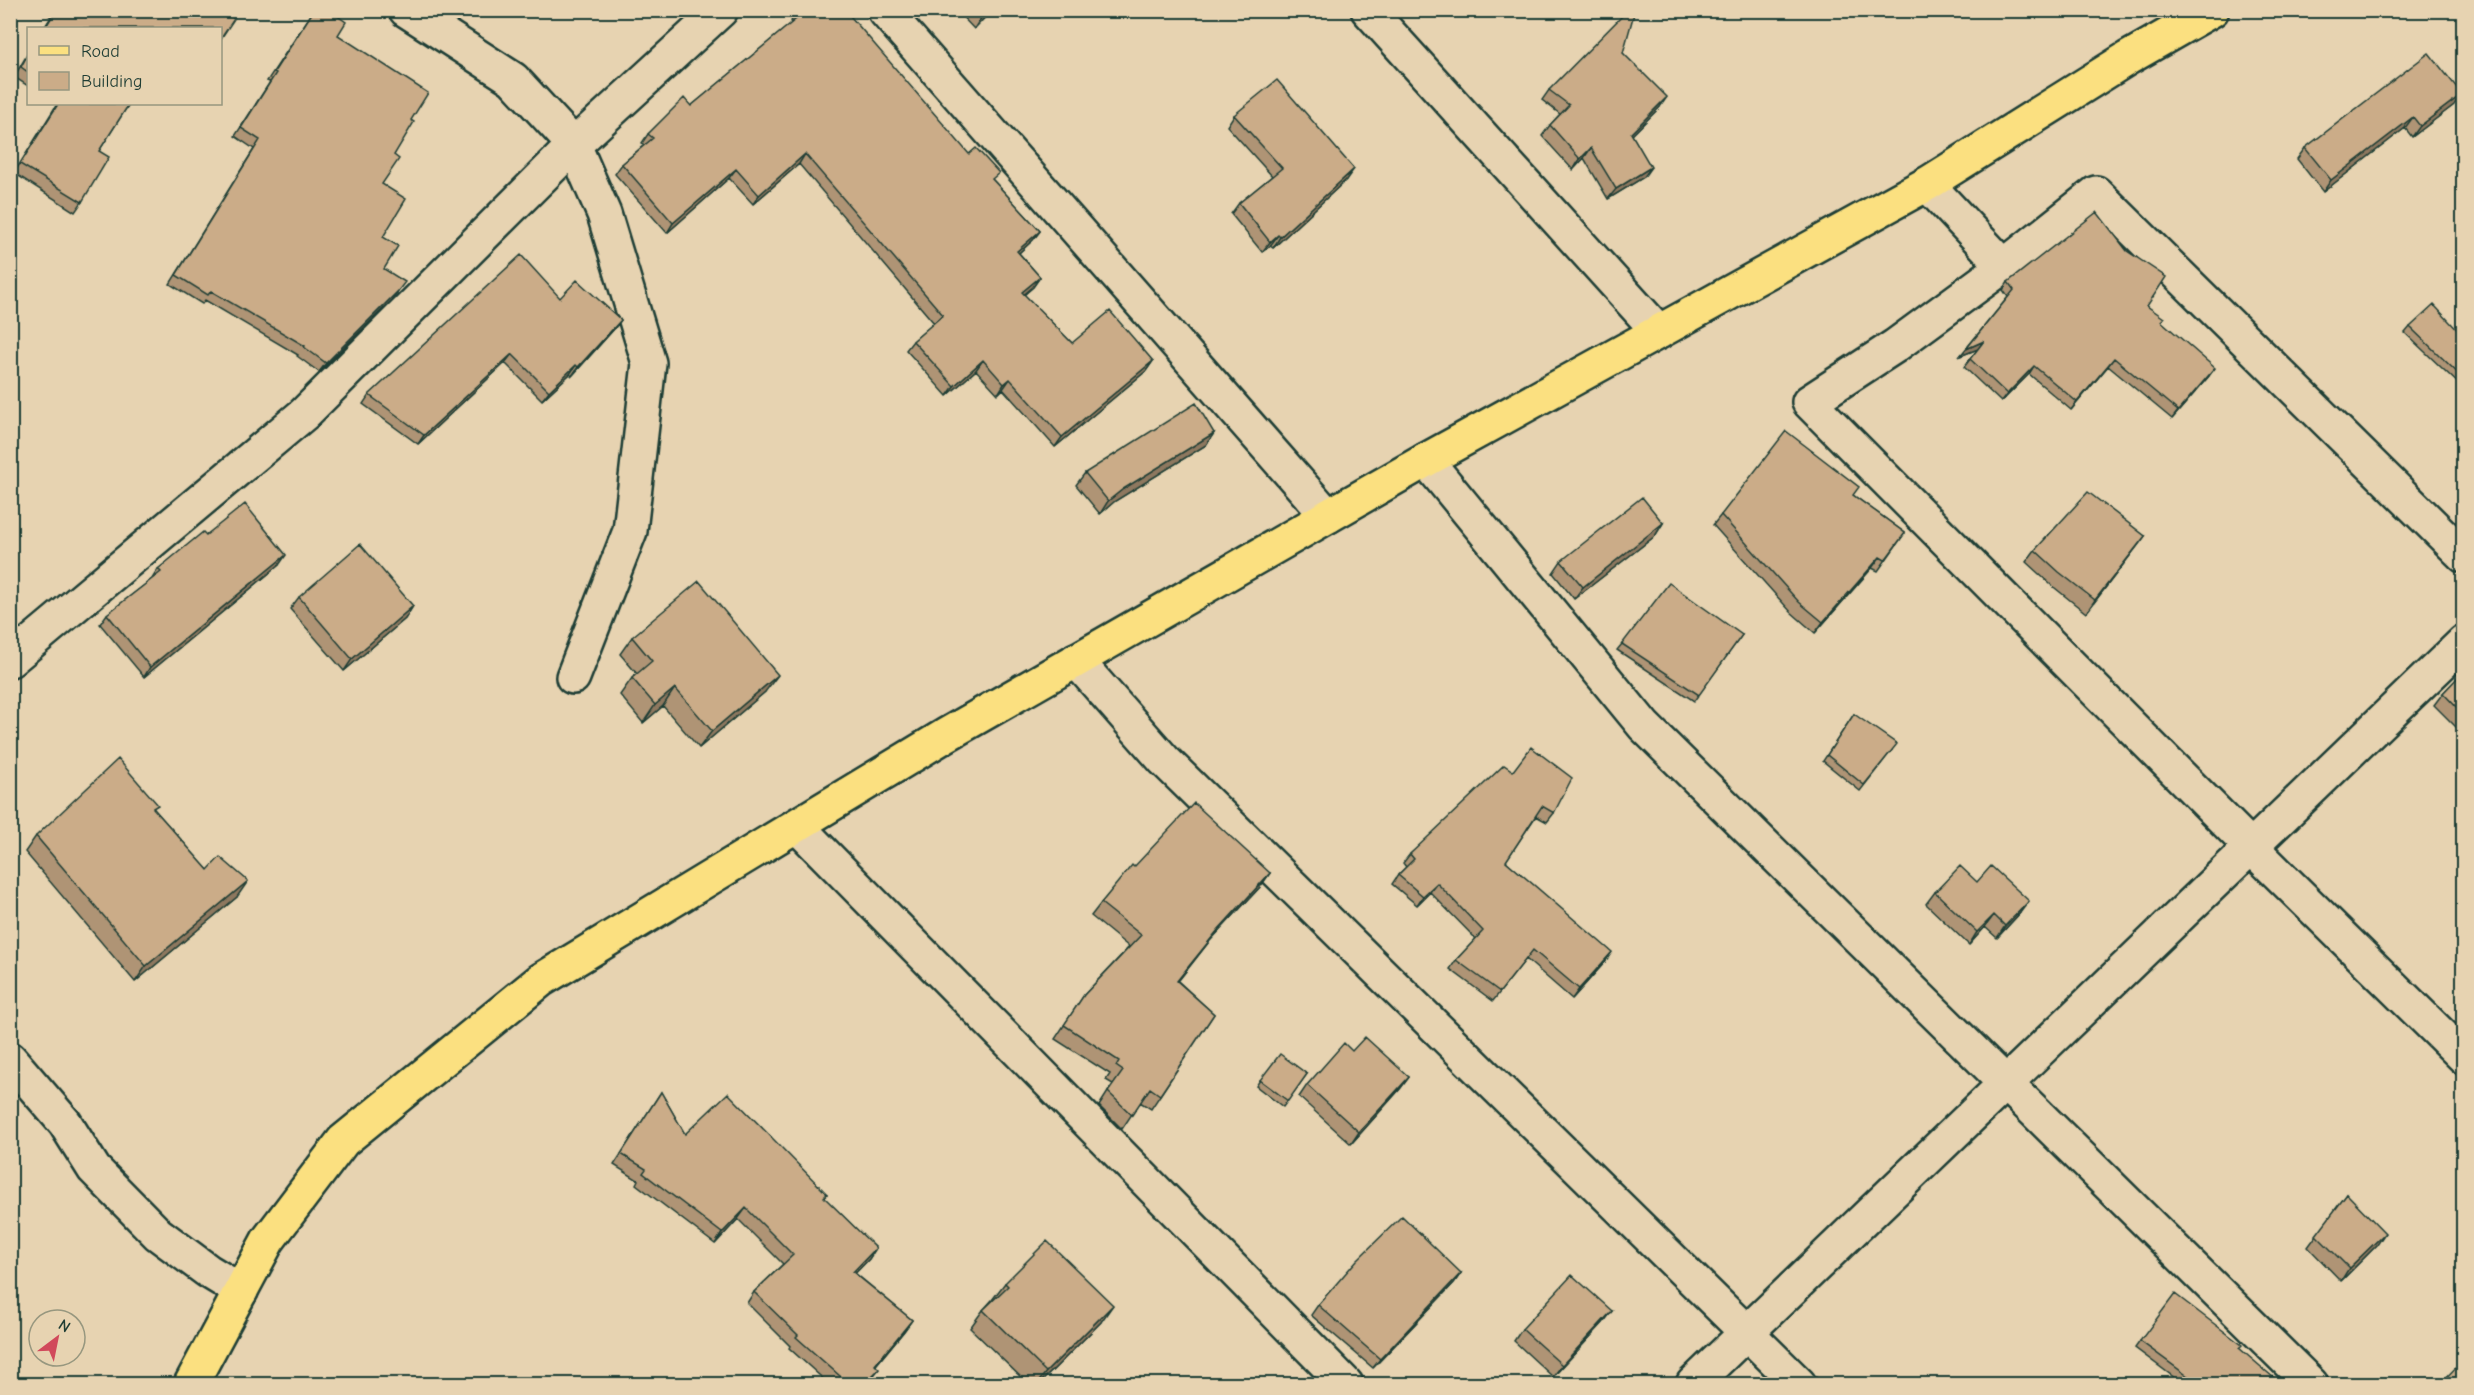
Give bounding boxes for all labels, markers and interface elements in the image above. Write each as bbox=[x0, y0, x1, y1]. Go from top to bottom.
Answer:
legend bbox=[27, 27, 222, 105]
text: Road bbox=[81, 41, 120, 62]
text: Building bbox=[81, 71, 143, 92]
north arrow bbox=[27, 1308, 87, 1368]
text: N bbox=[55, 1316, 74, 1337]

